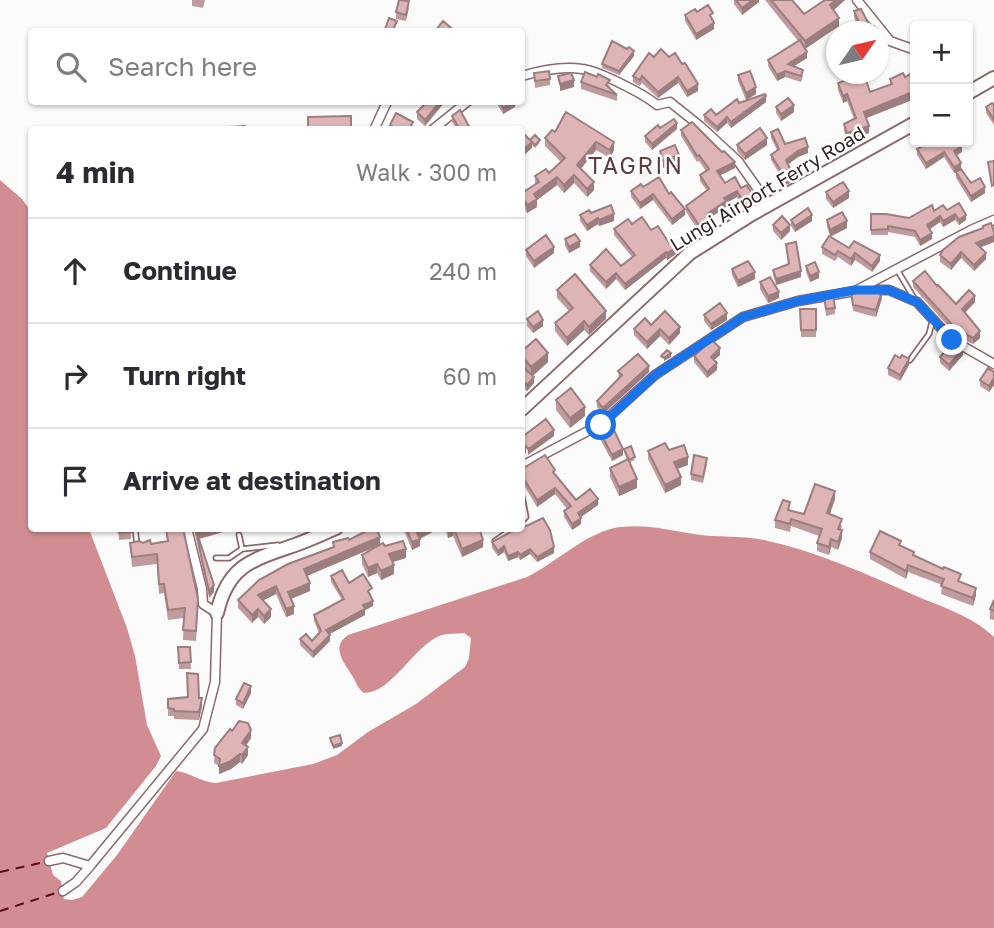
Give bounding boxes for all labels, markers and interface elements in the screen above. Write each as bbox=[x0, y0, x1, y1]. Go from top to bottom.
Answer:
north arrow bbox=[826, 21, 889, 84]
map controls bbox=[910, 21, 973, 147]
button: + bbox=[910, 21, 973, 84]
search box bbox=[28, 28, 525, 105]
icon: search bbox=[52, 48, 90, 86]
text: Search here bbox=[108, 51, 257, 82]
button: − bbox=[910, 84, 973, 147]
street label: Lungi Airport Ferry Road bbox=[665, 121, 869, 255]
district label: TAGRIN bbox=[588, 151, 684, 179]
text: 4 min bbox=[56, 154, 135, 190]
text: Walk · 300 m bbox=[356, 158, 497, 186]
icon: ahead bbox=[56, 252, 94, 290]
text: Continue bbox=[123, 255, 237, 286]
text: 240 m bbox=[429, 257, 497, 285]
route end bbox=[936, 324, 967, 355]
icon: right bbox=[56, 357, 94, 395]
text: Turn right bbox=[123, 360, 246, 391]
text: 60 m bbox=[443, 362, 497, 390]
route start bbox=[585, 409, 616, 440]
icon: arrive bbox=[56, 462, 94, 500]
text: Arrive at destination bbox=[123, 465, 381, 496]

